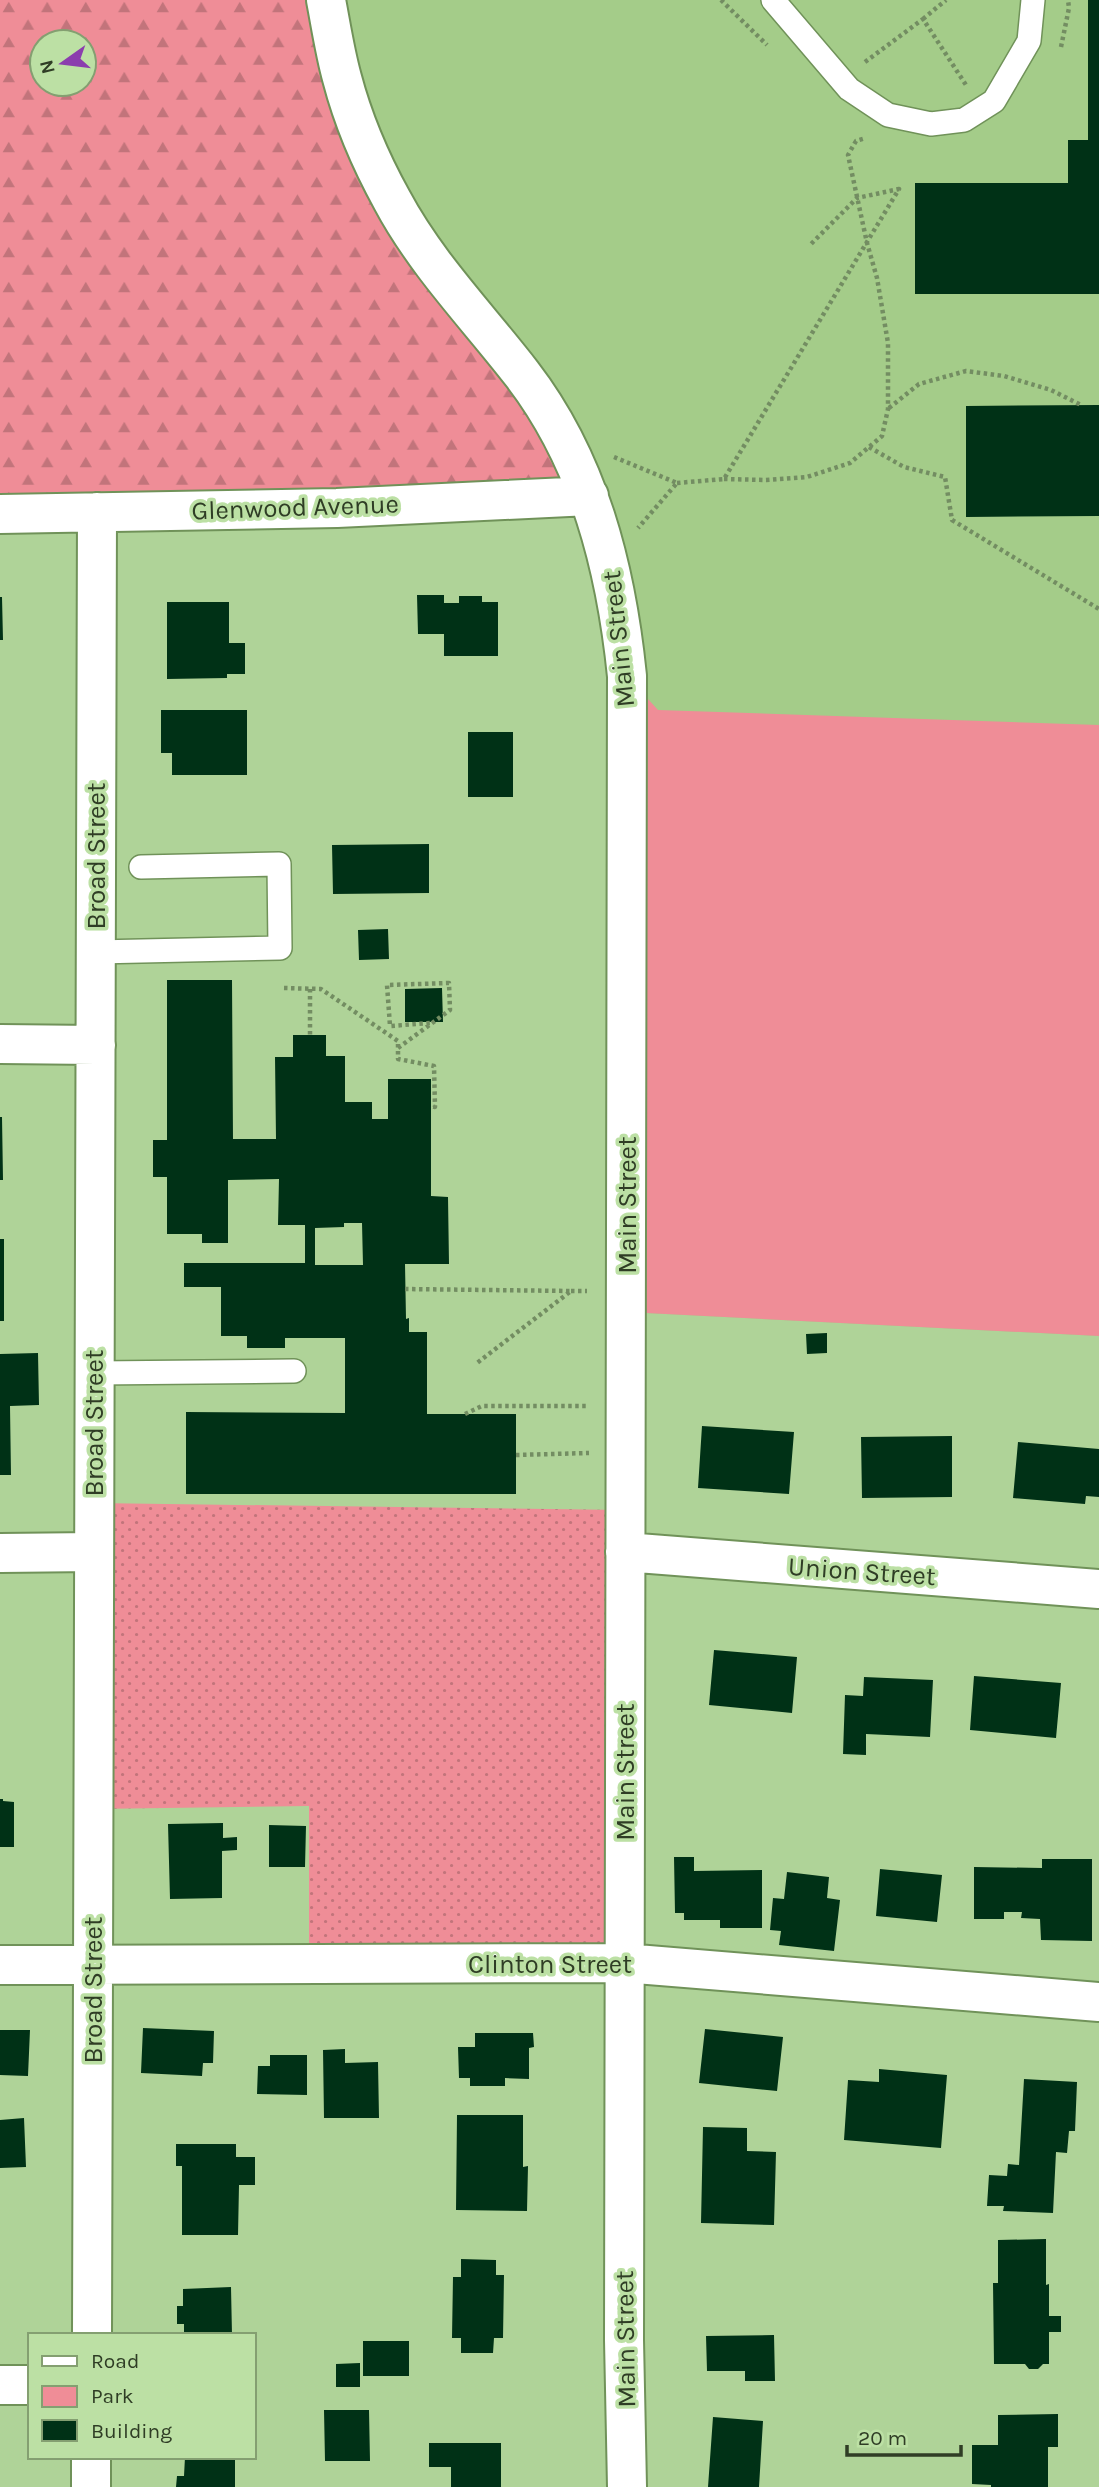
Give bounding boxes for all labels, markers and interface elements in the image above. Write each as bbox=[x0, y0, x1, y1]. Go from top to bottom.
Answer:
north arrow bbox=[28, 28, 98, 98]
text: N bbox=[35, 58, 60, 76]
street label: Glenwood Avenue bbox=[191, 488, 399, 527]
street label: Main Street bbox=[596, 569, 641, 709]
street label: Broad Street bbox=[81, 782, 112, 930]
street label: Main Street bbox=[612, 1136, 643, 1274]
street label: Broad Street bbox=[79, 1349, 110, 1497]
street label: Union Street bbox=[787, 1551, 937, 1592]
street label: Main Street bbox=[610, 1703, 641, 1841]
street label: Broad Street bbox=[78, 1916, 109, 2064]
street label: Clinton Street bbox=[468, 1949, 632, 1980]
street label: Main Street bbox=[609, 2270, 642, 2408]
legend bbox=[28, 2333, 256, 2459]
text: Road bbox=[91, 2349, 139, 2373]
text: Park bbox=[91, 2384, 134, 2408]
scale bar bbox=[847, 2414, 961, 2458]
text: Building bbox=[91, 2419, 172, 2443]
text: 20 m bbox=[858, 2426, 907, 2450]

